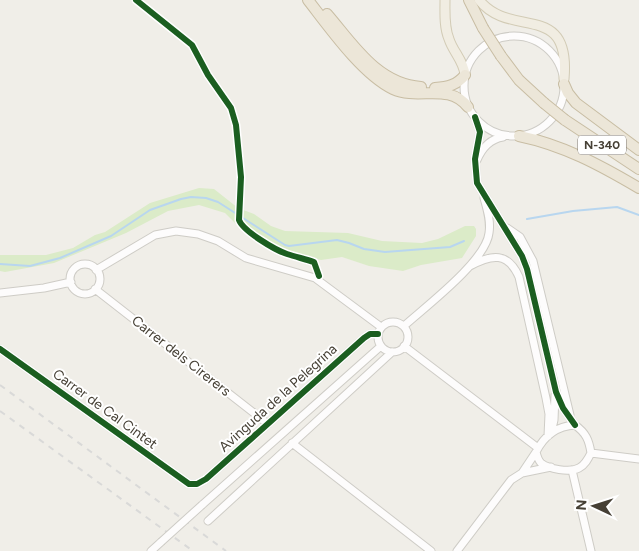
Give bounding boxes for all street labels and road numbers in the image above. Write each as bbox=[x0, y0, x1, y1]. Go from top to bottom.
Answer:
road number: N-340 bbox=[578, 136, 626, 154]
street label: Carrer dels Cirerers bbox=[128, 312, 234, 400]
street label: Avinguda de la Pelegrina bbox=[215, 341, 341, 455]
street label: Carrer de Cal Cintet bbox=[49, 365, 161, 453]

